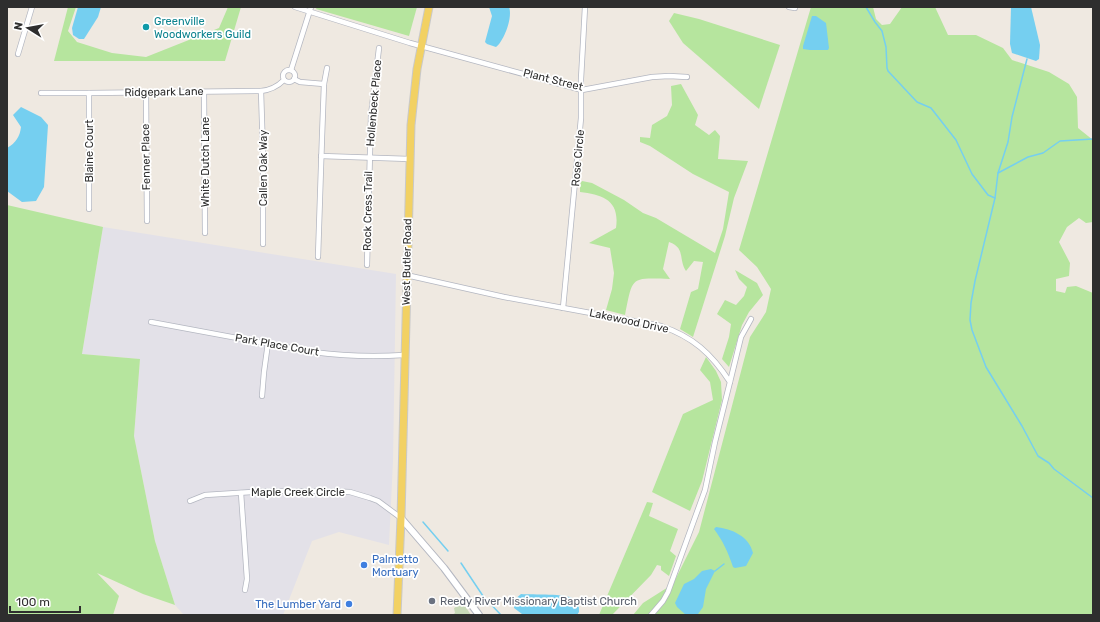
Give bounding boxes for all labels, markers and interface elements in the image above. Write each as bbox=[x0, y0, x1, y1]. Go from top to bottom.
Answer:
north arrow bbox=[8, 8, 48, 48]
place label: Greenville Woodworkers Guild bbox=[154, 15, 251, 41]
text: N bbox=[12, 21, 26, 31]
marker: Greenville Woodworkers Guild bbox=[141, 22, 151, 32]
street label: Hollenbeck Place bbox=[364, 59, 384, 147]
street label: Plant Street bbox=[522, 66, 585, 94]
street label: Ridgepark Lane bbox=[124, 85, 204, 99]
street label: White Dutch Lane bbox=[199, 117, 212, 207]
street label: Blaine Court bbox=[83, 119, 96, 183]
street label: Fenner Place bbox=[139, 124, 153, 190]
street label: Rose Circle bbox=[569, 129, 587, 187]
street label: Callen Oak Way bbox=[257, 130, 270, 206]
street label: Rock Cress Trail bbox=[361, 171, 375, 251]
street label: West Butler Road bbox=[400, 218, 414, 306]
street label: Lakewood Drive bbox=[588, 306, 670, 336]
street label: Park Place Court bbox=[234, 331, 321, 359]
street label: Maple Creek Circle bbox=[251, 486, 345, 499]
place label: Palmetto Mortuary bbox=[372, 553, 419, 579]
marker: Palmetto Mortuary bbox=[359, 560, 369, 570]
scale bar bbox=[10, 588, 80, 614]
text: 100 m bbox=[16, 595, 50, 609]
place label: Reedy River Missionary Baptist Church bbox=[440, 595, 637, 608]
marker: Reedy River Missionary Baptist Church bbox=[427, 596, 437, 606]
place label: The Lumber Yard bbox=[255, 598, 341, 611]
marker: The Lumber Yard bbox=[344, 599, 354, 609]

